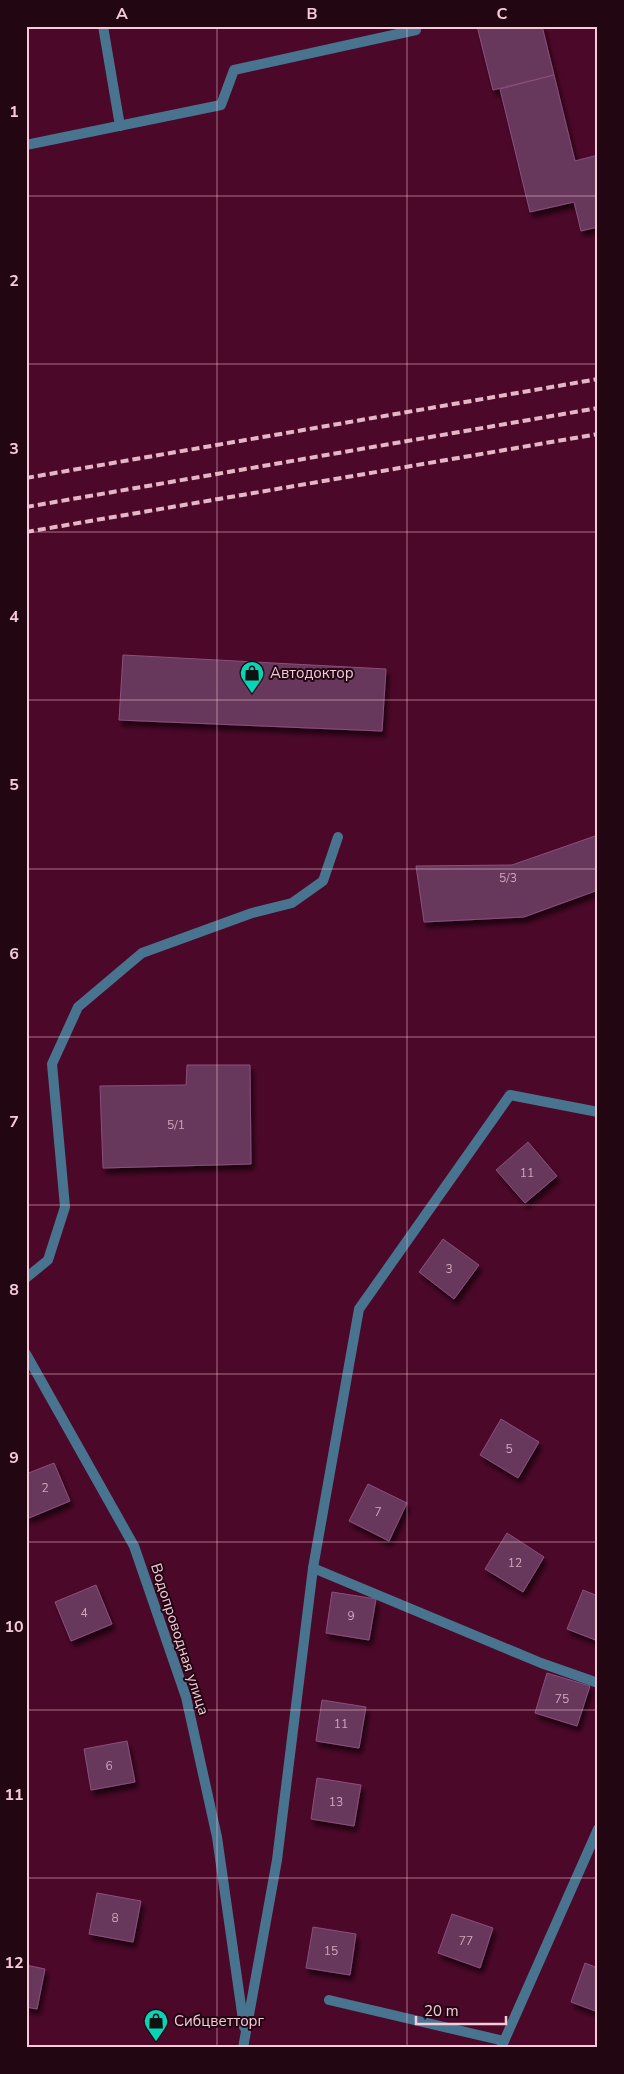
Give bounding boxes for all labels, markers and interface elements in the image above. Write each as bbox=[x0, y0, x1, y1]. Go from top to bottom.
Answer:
text: A bbox=[116, 3, 128, 25]
text: B bbox=[306, 3, 318, 25]
text: C bbox=[497, 3, 508, 25]
text: 1 bbox=[9, 101, 19, 123]
text: 2 bbox=[9, 270, 19, 292]
text: 3 bbox=[9, 438, 19, 460]
text: 4 bbox=[9, 606, 19, 628]
shop icon: Автодоктор bbox=[239, 660, 265, 694]
place label: Автодоктор bbox=[270, 663, 354, 683]
text: 5 bbox=[9, 774, 19, 796]
house number: 5/3 bbox=[499, 870, 517, 886]
text: 6 bbox=[9, 943, 19, 965]
text: 7 bbox=[9, 1111, 19, 1133]
house number: 5/1 bbox=[167, 1117, 185, 1133]
house number: 11 bbox=[520, 1165, 534, 1181]
house number: 3 bbox=[445, 1261, 453, 1277]
text: 8 bbox=[9, 1279, 19, 1301]
house number: 5 bbox=[505, 1441, 513, 1457]
text: 9 bbox=[9, 1447, 19, 1469]
house number: 2 bbox=[41, 1480, 49, 1496]
house number: 7 bbox=[374, 1504, 382, 1520]
house number: 12 bbox=[508, 1555, 522, 1571]
street label: Водопроводная улица bbox=[146, 1561, 214, 1717]
house number: 4 bbox=[80, 1605, 88, 1621]
house number: 9 bbox=[347, 1608, 355, 1624]
text: 10 bbox=[4, 1616, 24, 1638]
house number: 75 bbox=[555, 1691, 569, 1707]
house number: 11 bbox=[334, 1716, 348, 1732]
house number: 6 bbox=[105, 1758, 113, 1774]
text: 11 bbox=[4, 1784, 24, 1806]
house number: 13 bbox=[329, 1794, 343, 1810]
house number: 8 bbox=[111, 1910, 119, 1926]
house number: 77 bbox=[459, 1933, 473, 1949]
house number: 15 bbox=[324, 1943, 338, 1959]
text: 12 bbox=[4, 1952, 24, 1974]
scale bar bbox=[416, 1994, 506, 2026]
text: 20 m bbox=[424, 2001, 459, 2021]
shop icon: Сибцветторг bbox=[143, 2008, 169, 2042]
place label: Сибцветторг bbox=[174, 2011, 265, 2031]

